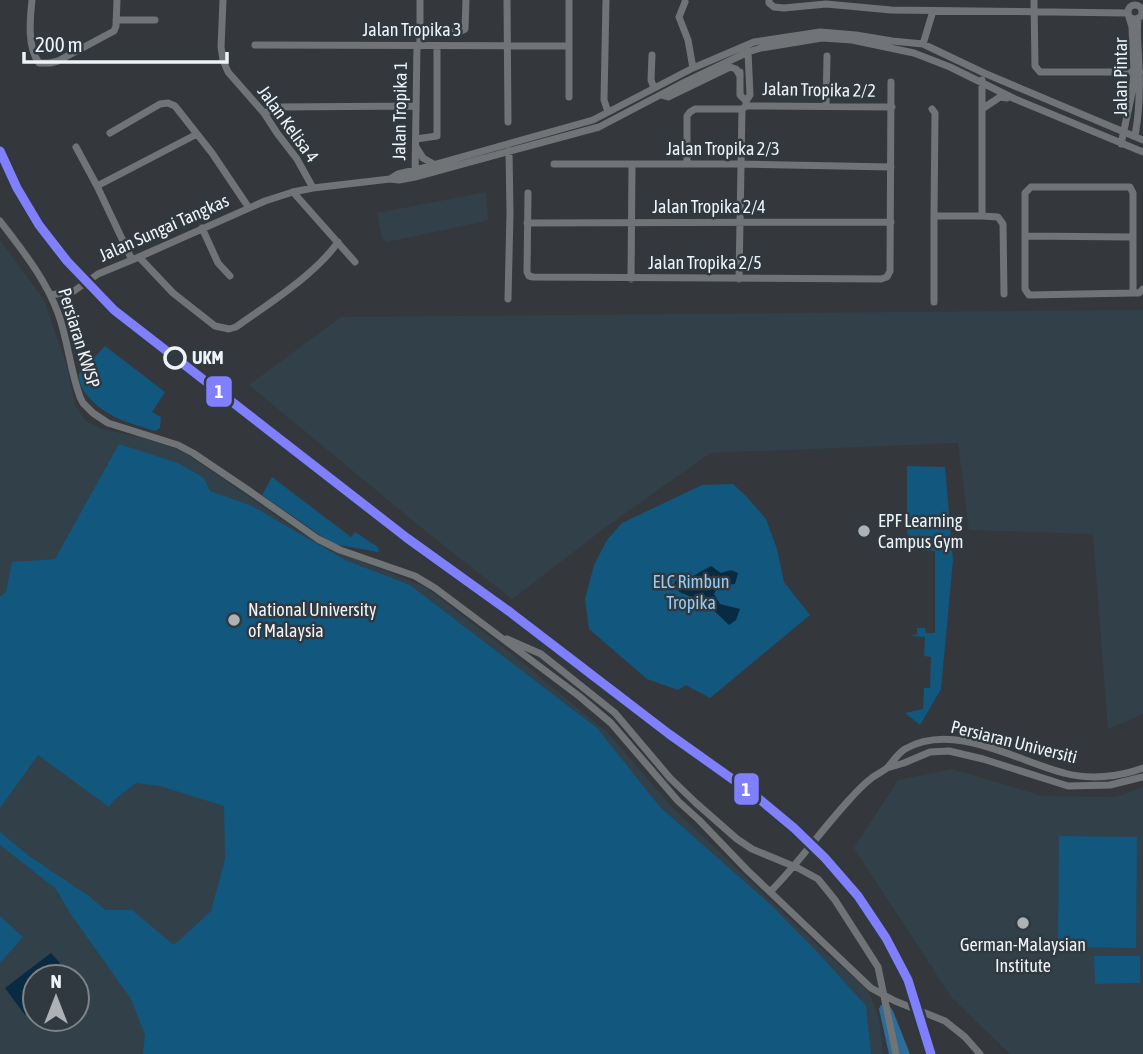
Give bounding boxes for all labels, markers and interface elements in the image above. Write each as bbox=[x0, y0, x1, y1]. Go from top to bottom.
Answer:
street label: Jalan Tropika 3 bbox=[363, 19, 461, 40]
scale bar bbox=[24, 21, 228, 65]
text: 200 m bbox=[35, 32, 83, 56]
street label: Jalan Pintar bbox=[1110, 37, 1131, 116]
street label: Jalan Tropika 1 bbox=[388, 61, 411, 161]
street label: Jalan Tropika 2/2 bbox=[762, 78, 876, 101]
street label: Jalan Kelisa 4 bbox=[254, 81, 323, 166]
street label: Jalan Tropika 2/3 bbox=[666, 138, 780, 159]
street label: Jalan Sungai Tangkas bbox=[96, 189, 232, 266]
street label: Jalan Tropika 2/4 bbox=[652, 196, 766, 217]
street label: Jalan Tropika 2/5 bbox=[648, 252, 762, 273]
street label: Persiaran KWSP bbox=[54, 285, 105, 391]
marker: UKM bbox=[164, 347, 186, 369]
place label: UKM bbox=[192, 347, 224, 368]
line badge: 1 bbox=[205, 375, 233, 408]
text: 1 bbox=[215, 380, 224, 402]
place label: EPF Learning Campus Gym bbox=[878, 510, 963, 552]
marker: EPF Learning Campus Gym bbox=[856, 523, 872, 539]
park label: ELC Rimbun Tropika bbox=[653, 571, 729, 613]
place label: National University of Malaysia bbox=[248, 599, 376, 641]
marker: National University of Malaysia bbox=[226, 612, 242, 628]
street label: Persiaran Universiti bbox=[949, 716, 1080, 767]
line badge: 1 bbox=[733, 772, 760, 806]
text: 1 bbox=[742, 778, 751, 800]
marker: German-Malaysian Institute bbox=[1015, 915, 1031, 931]
place label: German-Malaysian Institute bbox=[960, 934, 1086, 976]
north arrow bbox=[21, 963, 91, 1033]
text: N bbox=[50, 970, 62, 992]

